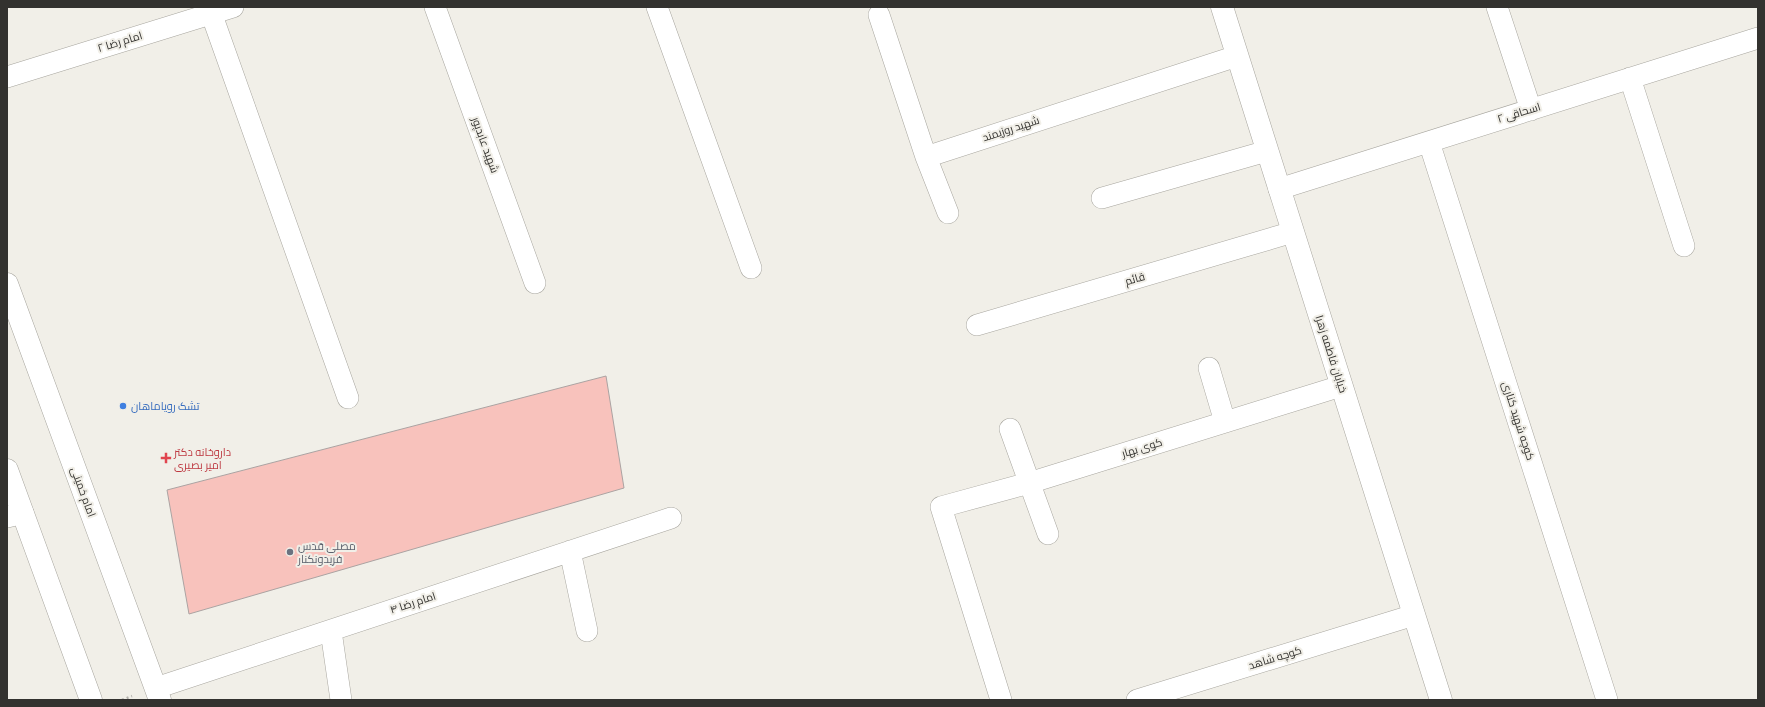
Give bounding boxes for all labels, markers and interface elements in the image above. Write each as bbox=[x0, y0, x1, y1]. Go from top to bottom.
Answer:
street label: امام رضا ۲ bbox=[96, 29, 144, 56]
street label: اسحاقی ۲ bbox=[1496, 100, 1542, 126]
street label: شهید عابدپور bbox=[469, 114, 501, 175]
street label: شهید روزیمند bbox=[981, 114, 1041, 144]
street label: قائم bbox=[1124, 270, 1147, 289]
street label: خیابان فاطمه زهرا bbox=[1312, 314, 1350, 394]
street label: کوچه شهید کناری bbox=[1499, 380, 1537, 462]
place label: تشک رویاماهان bbox=[131, 400, 200, 413]
marker: تشک رویاماهان bbox=[118, 401, 128, 411]
street label: کوی بهار bbox=[1119, 436, 1164, 461]
place label: داروخانه دکتر امیر بصیری bbox=[173, 446, 231, 472]
marker: داروخانه دکتر امیر بصیری bbox=[161, 453, 171, 463]
street label: امام خمینی bbox=[67, 465, 98, 519]
place label: مصلی قدس فریدونکنار bbox=[297, 540, 356, 566]
marker: مصلی قدس فریدونکنار bbox=[285, 547, 295, 557]
street label: امام رضا ۴ bbox=[388, 589, 438, 617]
street label: کوچه شاهد bbox=[1247, 644, 1303, 672]

